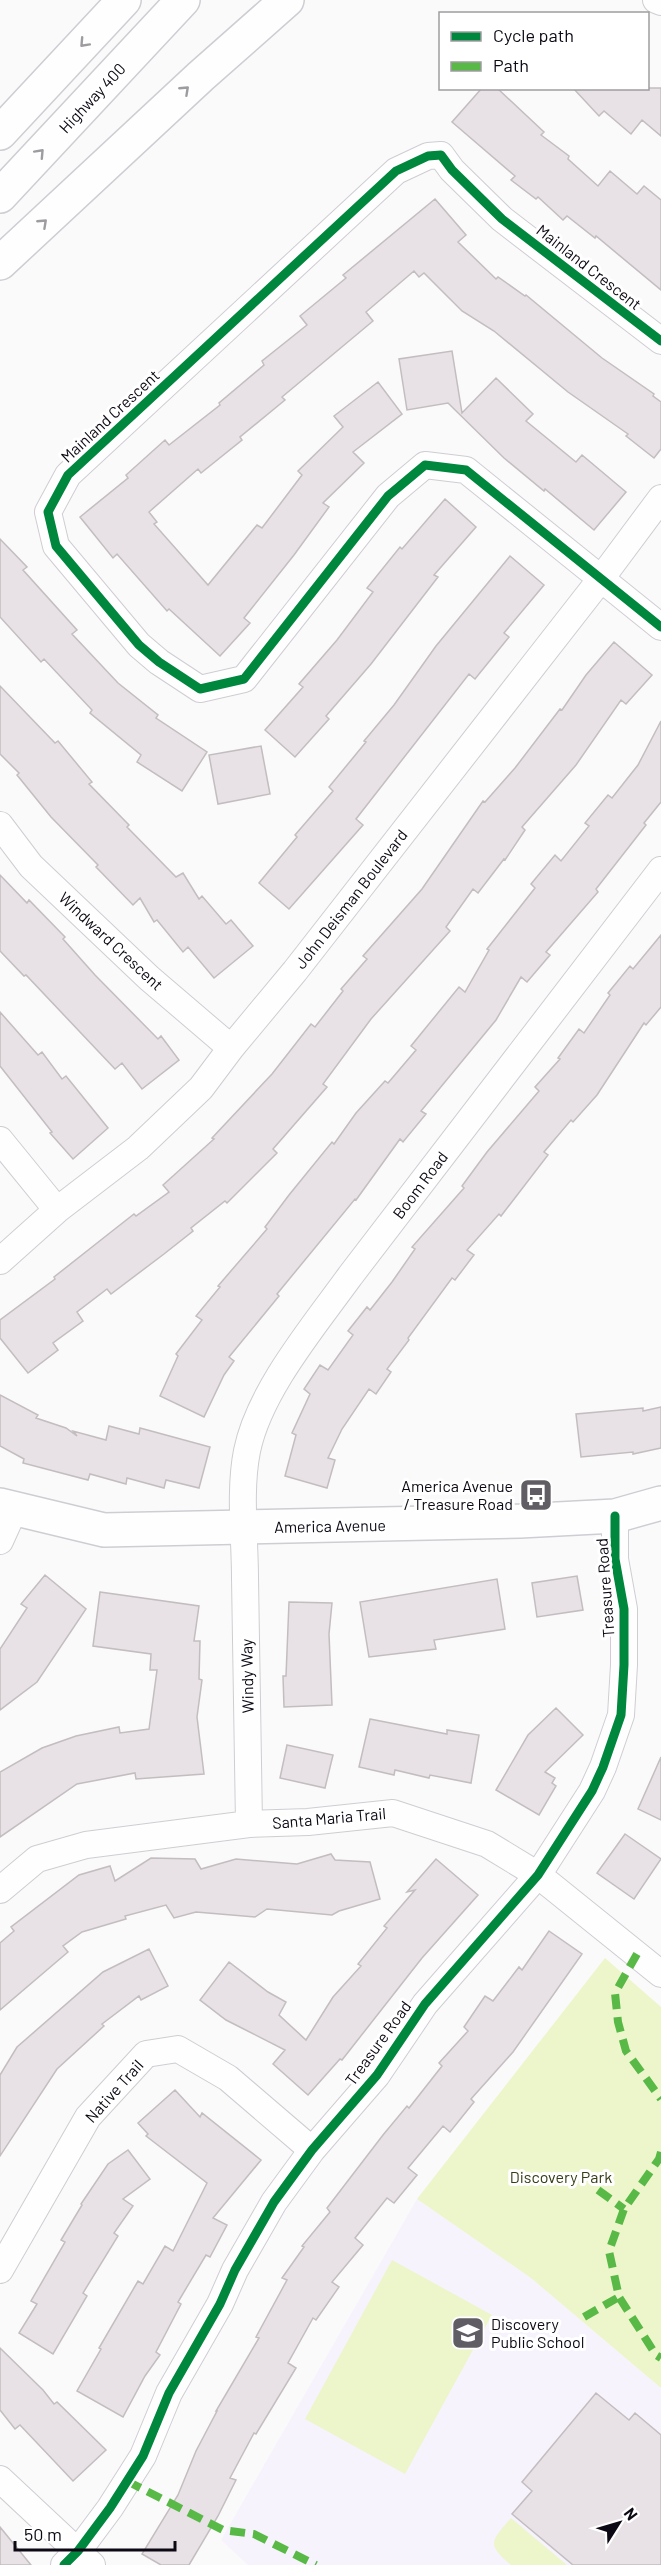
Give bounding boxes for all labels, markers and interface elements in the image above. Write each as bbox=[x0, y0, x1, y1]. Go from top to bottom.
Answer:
legend bbox=[439, 12, 649, 90]
text: Cycle path bbox=[493, 24, 574, 46]
one-way arrow bbox=[80, 36, 91, 47]
text: Path bbox=[493, 54, 529, 76]
street label: Highway 400 bbox=[55, 59, 129, 137]
one-way arrow bbox=[179, 86, 189, 97]
one-way arrow bbox=[33, 150, 44, 160]
one-way arrow bbox=[36, 219, 46, 230]
street label: Mainland Crescent bbox=[533, 220, 645, 313]
street label: Mainland Crescent bbox=[57, 365, 163, 466]
street label: John Deisman Boulevard bbox=[290, 825, 411, 972]
street label: Windward Crescent bbox=[55, 888, 167, 994]
street label: Boom Road bbox=[388, 1147, 451, 1222]
place label: America Avenue / Treasure Road bbox=[401, 1476, 513, 1513]
bus stop icon: America Avenue / Treasure Road bbox=[518, 1477, 554, 1513]
street label: America Avenue bbox=[274, 1515, 386, 1536]
street label: Treasure Road bbox=[592, 1538, 617, 1638]
street label: Windy Way bbox=[236, 1638, 257, 1714]
street label: Santa Maria Trail bbox=[271, 1803, 387, 1832]
street label: Treasure Road bbox=[341, 1997, 415, 2089]
street label: Native Trail bbox=[81, 2055, 147, 2126]
park label: Discovery Park bbox=[510, 2167, 612, 2186]
place label: Discovery Public School bbox=[491, 2314, 584, 2351]
school or university icon: Discovery Public School bbox=[450, 2315, 486, 2351]
north arrow bbox=[589, 2493, 649, 2553]
text: N bbox=[621, 2504, 642, 2524]
scale bar bbox=[15, 2514, 176, 2552]
text: 50 m bbox=[24, 2523, 62, 2545]

